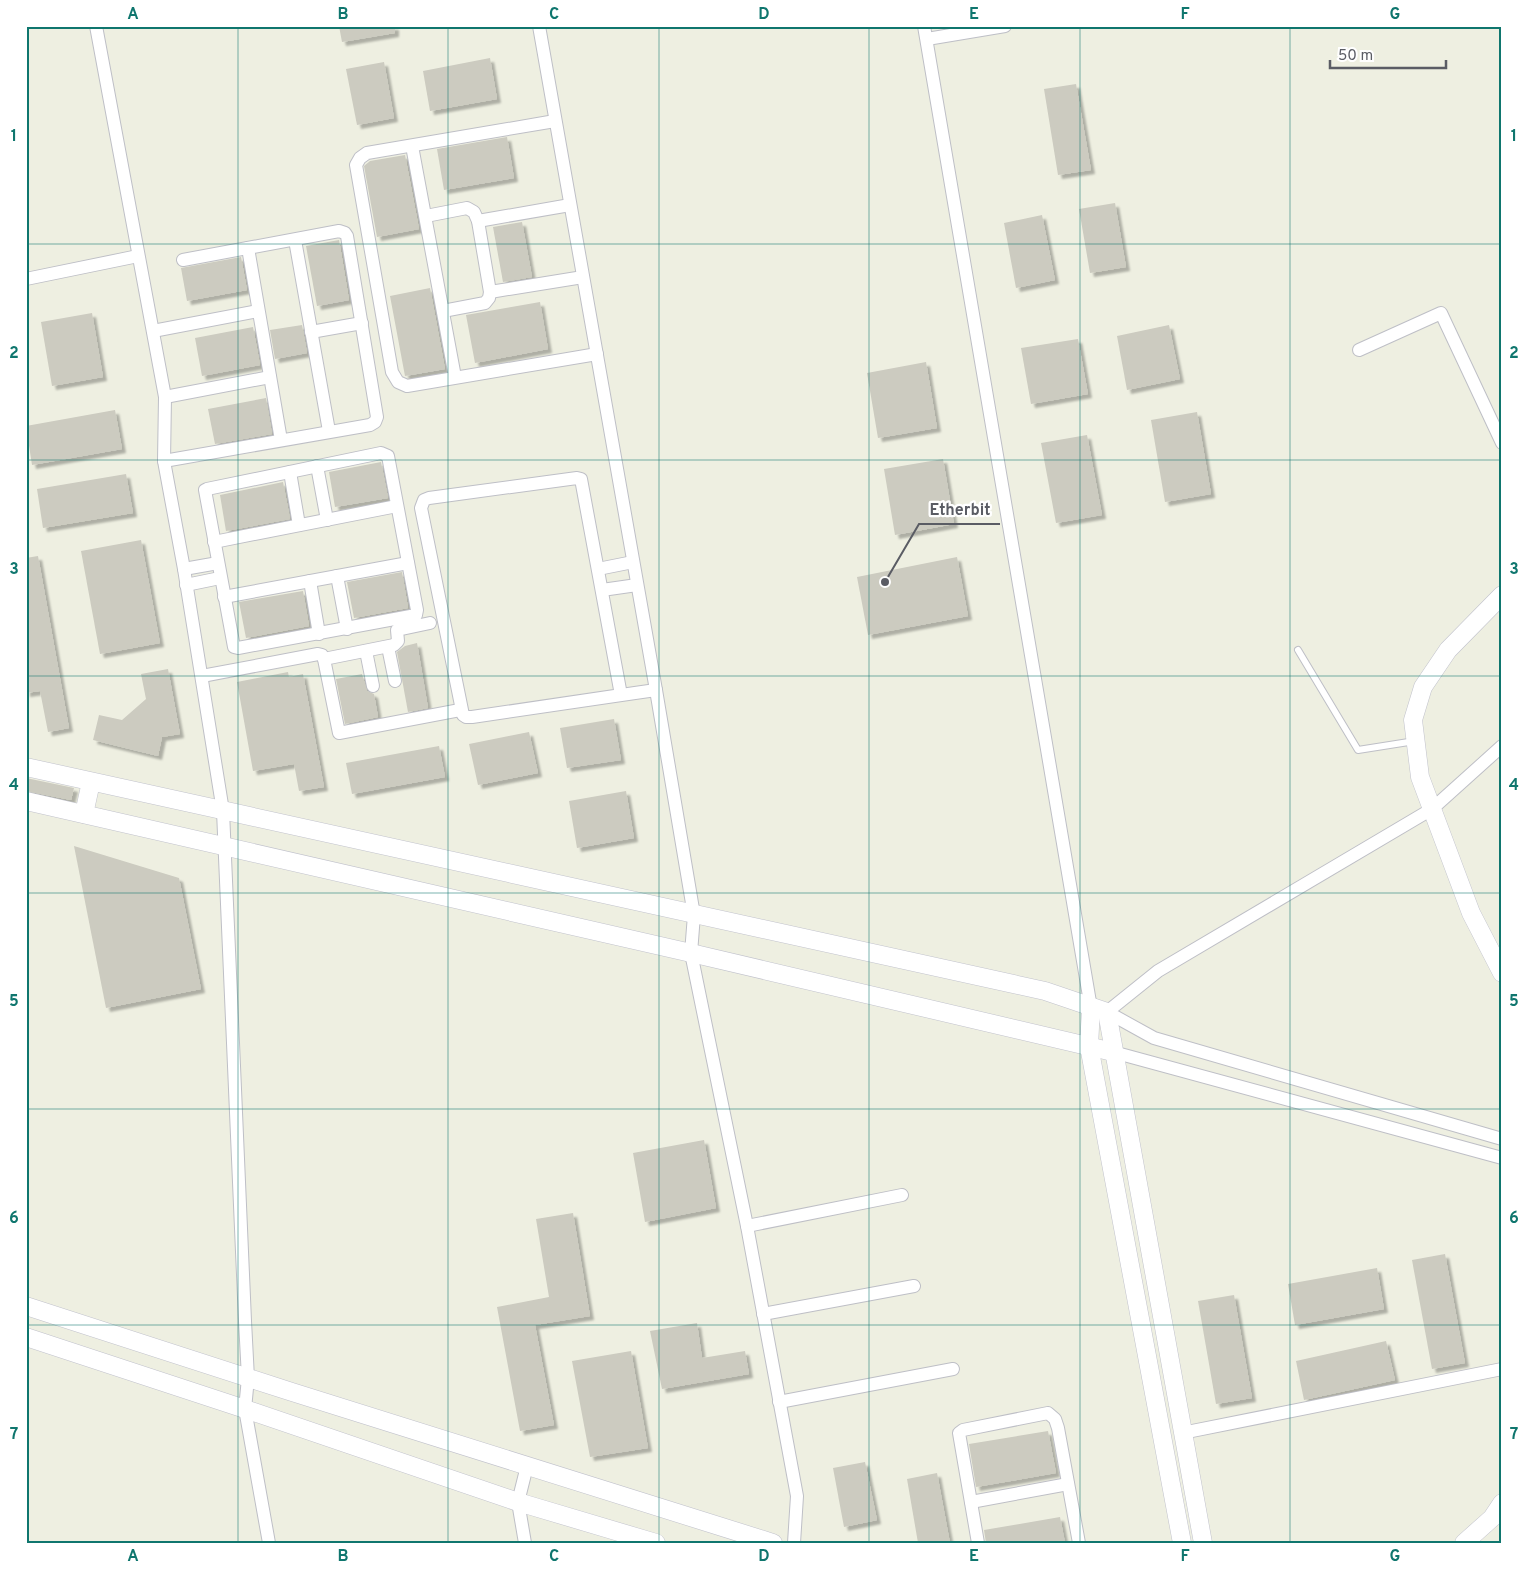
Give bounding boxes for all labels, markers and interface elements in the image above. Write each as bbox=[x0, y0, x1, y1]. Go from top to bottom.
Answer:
text: A bbox=[127, 5, 139, 25]
text: B bbox=[337, 5, 349, 25]
text: C bbox=[549, 5, 559, 25]
text: D bbox=[758, 5, 770, 25]
text: E bbox=[969, 5, 979, 25]
text: F bbox=[1180, 5, 1190, 25]
text: G bbox=[1390, 5, 1400, 25]
scale bar bbox=[1330, 38, 1447, 70]
text: 50 m bbox=[1338, 47, 1373, 66]
text: 1 bbox=[11, 127, 17, 147]
text: 1 bbox=[1511, 127, 1517, 147]
text: 2 bbox=[9, 344, 19, 364]
text: 2 bbox=[1509, 344, 1519, 364]
callout: Etherbit bbox=[919, 493, 1000, 524]
text: Etherbit bbox=[930, 501, 990, 521]
text: 3 bbox=[9, 560, 19, 580]
text: 3 bbox=[1509, 560, 1519, 580]
text: 4 bbox=[9, 776, 19, 796]
text: 4 bbox=[1509, 776, 1519, 796]
text: 5 bbox=[9, 992, 19, 1012]
text: 5 bbox=[1509, 992, 1519, 1012]
text: 6 bbox=[9, 1209, 19, 1229]
text: 6 bbox=[1509, 1209, 1519, 1229]
text: 7 bbox=[10, 1425, 18, 1445]
text: 7 bbox=[1510, 1425, 1518, 1445]
text: A bbox=[127, 1547, 139, 1567]
text: B bbox=[337, 1547, 349, 1567]
text: C bbox=[549, 1547, 559, 1567]
text: D bbox=[758, 1547, 770, 1567]
text: E bbox=[969, 1547, 979, 1567]
text: F bbox=[1180, 1547, 1190, 1567]
text: G bbox=[1390, 1547, 1400, 1567]

